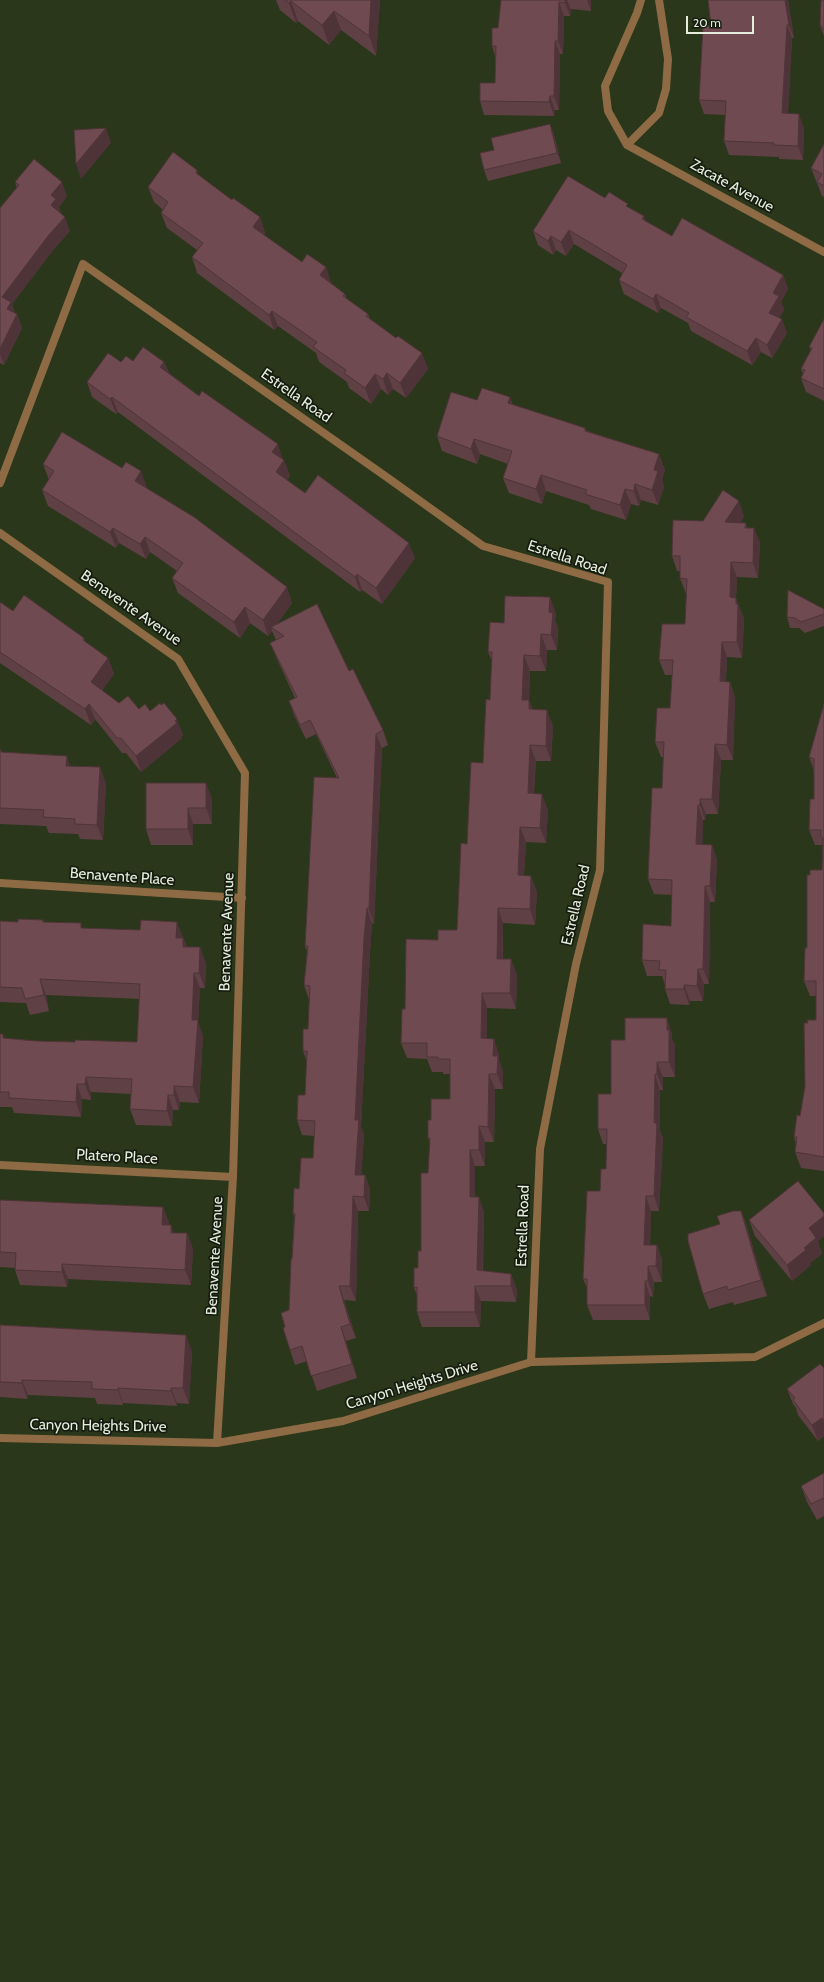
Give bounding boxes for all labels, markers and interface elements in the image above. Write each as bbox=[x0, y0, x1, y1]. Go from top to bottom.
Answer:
scale bar bbox=[688, 8, 756, 34]
text: 20 m bbox=[693, 15, 721, 30]
street label: Zacate Avenue bbox=[687, 156, 777, 216]
street label: Estrella Road bbox=[257, 365, 335, 427]
street label: Estrella Road bbox=[525, 537, 609, 579]
street label: Benavente Avenue bbox=[77, 567, 185, 649]
street label: Estrella Road bbox=[558, 863, 594, 947]
street label: Benavente Place bbox=[69, 864, 175, 890]
street label: Benavente Avenue bbox=[216, 872, 238, 992]
street label: Platero Place bbox=[76, 1146, 158, 1168]
street label: Estrella Road bbox=[513, 1185, 533, 1267]
street label: Benavente Avenue bbox=[203, 1196, 227, 1316]
street label: Canyon Heights Drive bbox=[344, 1356, 480, 1414]
street label: Canyon Heights Drive bbox=[29, 1416, 167, 1436]

